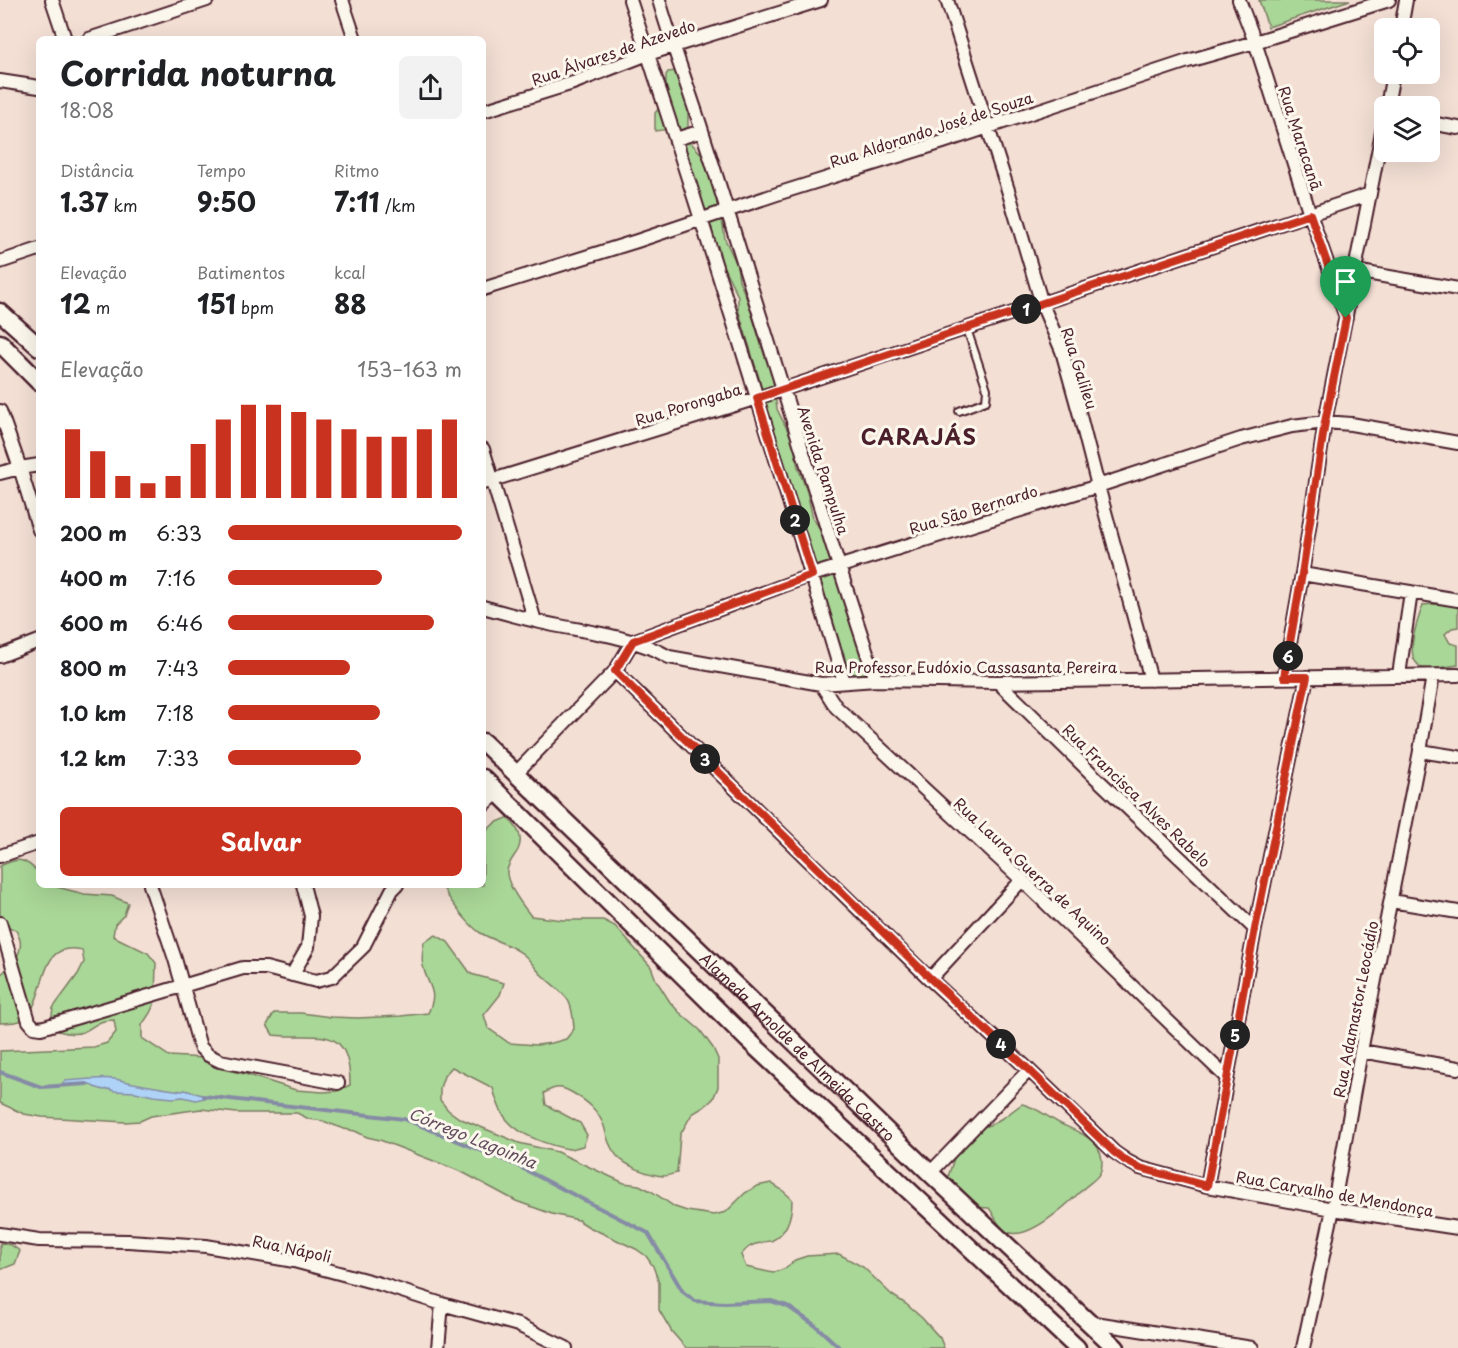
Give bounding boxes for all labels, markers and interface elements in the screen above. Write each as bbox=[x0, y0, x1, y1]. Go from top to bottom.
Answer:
street label: Rua Álvares de Azevedo bbox=[528, 13, 698, 91]
map controls bbox=[1374, 18, 1440, 162]
button: locate bbox=[1374, 18, 1440, 84]
text: Corrida noturna bbox=[60, 47, 336, 97]
button: share bbox=[399, 56, 462, 119]
street label: Rua Maracanã bbox=[1273, 83, 1329, 194]
street label: Rua Aldorando José de Souza bbox=[826, 85, 1036, 173]
text: 18:08 bbox=[60, 95, 114, 125]
button: layers bbox=[1374, 96, 1440, 162]
text: Distância bbox=[60, 158, 134, 182]
text: Tempo bbox=[197, 158, 246, 182]
text: Ritmo bbox=[334, 158, 379, 182]
text: 1.37 bbox=[60, 182, 108, 221]
text: 9:50 bbox=[197, 182, 256, 221]
text: 7:11 bbox=[334, 182, 380, 221]
text: km bbox=[108, 193, 138, 217]
text: /km bbox=[380, 193, 416, 217]
pin bbox=[1320, 256, 1371, 318]
text: Elevação bbox=[60, 260, 127, 284]
text: Batimentos bbox=[197, 260, 285, 284]
text: kcal bbox=[334, 260, 366, 284]
icon: arrive bbox=[1329, 265, 1362, 298]
text: 12 bbox=[60, 284, 91, 323]
text: 151 bbox=[197, 284, 236, 323]
text: 88 bbox=[334, 284, 367, 323]
pin: 1 bbox=[1011, 294, 1041, 324]
text: m bbox=[91, 295, 110, 319]
text: bpm bbox=[236, 295, 274, 319]
text: 1 bbox=[1022, 297, 1030, 321]
street label: Rua Galileu bbox=[1056, 324, 1104, 412]
text: Elevação bbox=[60, 354, 144, 384]
text: 153–163 m bbox=[357, 354, 462, 384]
street label: Rua Porongaba bbox=[632, 377, 745, 431]
street label: Avenida Pampulha bbox=[792, 403, 856, 538]
district label: CARAJÁS bbox=[861, 420, 977, 452]
street label: Rua São Bernardo bbox=[906, 479, 1040, 539]
pin: 2 bbox=[780, 505, 810, 535]
text: 2 bbox=[789, 508, 801, 532]
text: 200 m bbox=[60, 518, 127, 548]
text: 6:33 bbox=[156, 518, 202, 548]
text: 400 m bbox=[60, 563, 128, 593]
text: 7:16 bbox=[156, 563, 196, 593]
text: 600 m bbox=[60, 608, 128, 638]
text: 6:46 bbox=[156, 608, 203, 638]
pin: 6 bbox=[1273, 641, 1303, 671]
text: 6 bbox=[1282, 644, 1294, 668]
text: 800 m bbox=[60, 653, 127, 683]
text: 7:43 bbox=[156, 653, 199, 683]
street label: Rua Professor Eudóxio Cassasanta Pereira bbox=[815, 655, 1118, 678]
text: 1.0 km bbox=[60, 698, 127, 728]
text: 7:18 bbox=[156, 698, 194, 728]
street label: Rua Francisca Alves Rabelo bbox=[1058, 718, 1216, 872]
text: 1.2 km bbox=[60, 743, 126, 773]
text: 7:33 bbox=[156, 743, 199, 773]
pin: 3 bbox=[690, 744, 720, 774]
text: 3 bbox=[700, 747, 710, 771]
street label: Rua Laura Guerra de Aquino bbox=[949, 792, 1117, 950]
button: Salvar bbox=[60, 807, 462, 876]
street label: Rua Adamastor Leocádio bbox=[1327, 919, 1383, 1099]
street label: Alameda Arnolde de Almeida Castro bbox=[695, 946, 901, 1146]
pin: 5 bbox=[1220, 1020, 1250, 1050]
text: 5 bbox=[1230, 1023, 1240, 1047]
pin: 4 bbox=[986, 1029, 1016, 1059]
text: 4 bbox=[996, 1032, 1006, 1056]
water label: Córrego Lagoinha bbox=[406, 1100, 541, 1174]
street label: Rua Carvalho de Mendonça bbox=[1234, 1164, 1436, 1222]
street label: Rua Nápoli bbox=[250, 1228, 334, 1268]

